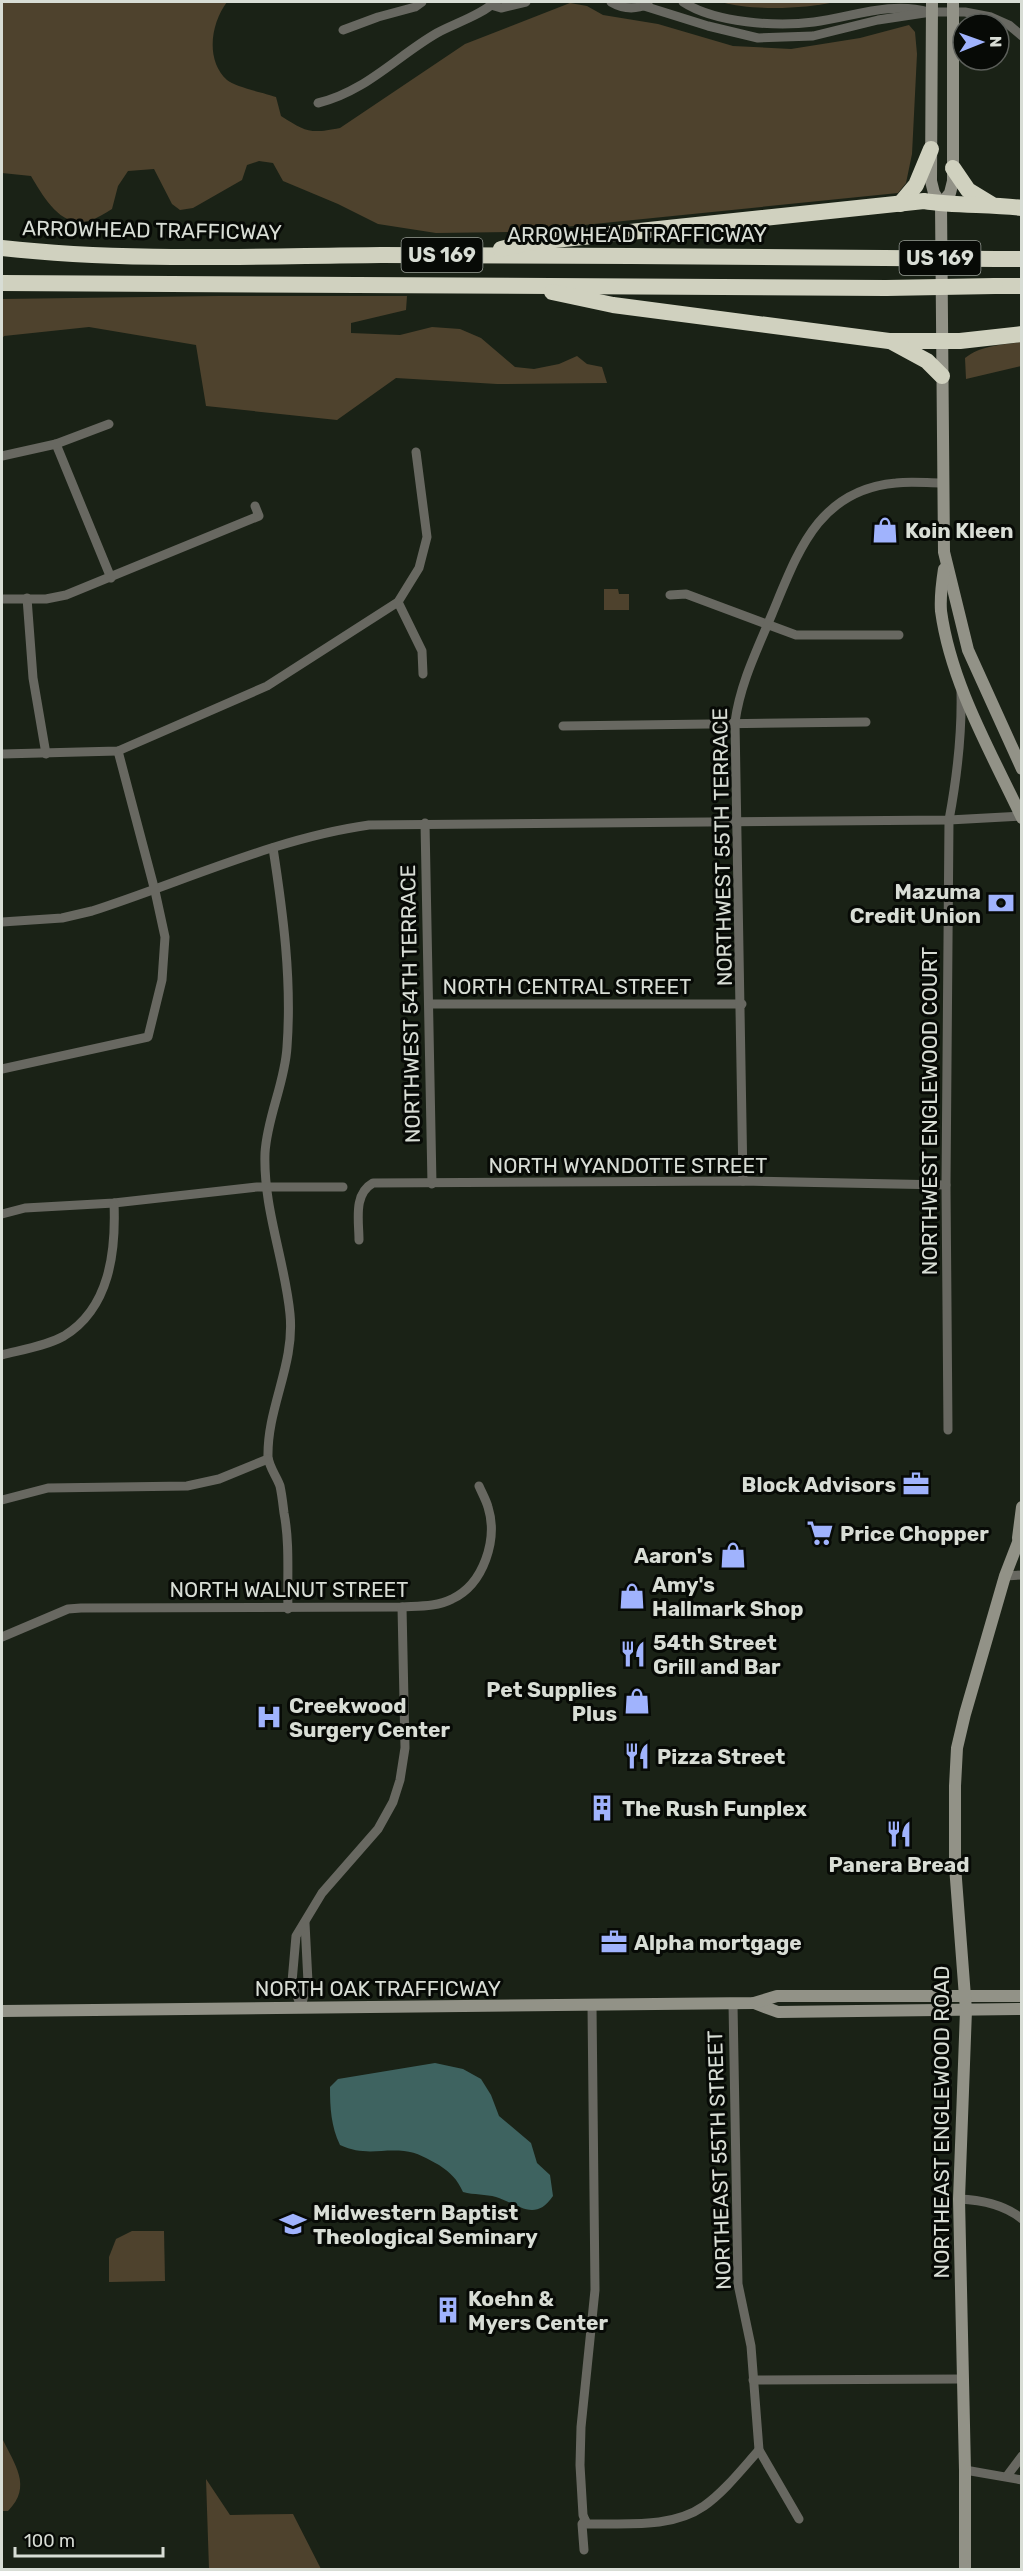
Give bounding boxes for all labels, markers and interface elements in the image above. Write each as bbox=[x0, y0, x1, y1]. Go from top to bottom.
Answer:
north arrow bbox=[951, 12, 1011, 72]
text: N bbox=[986, 36, 1005, 48]
street label: ARROWHEAD TRAFFICWAY bbox=[22, 215, 282, 245]
street label: ARROWHEAD TRAFFICWAY bbox=[507, 222, 767, 247]
road number: US 169 bbox=[402, 238, 482, 272]
road number: US 169 bbox=[900, 241, 980, 275]
shop icon: Koin Kleen bbox=[870, 515, 900, 545]
place label: Koin Kleen bbox=[905, 518, 1014, 543]
street label: NORTHWEST 55TH TERRACE bbox=[707, 708, 737, 986]
street label: NORTHWEST 54TH TERRACE bbox=[395, 865, 425, 1143]
place label: Mazuma Credit Union bbox=[850, 879, 981, 928]
bank icon: Mazuma Credit Union bbox=[986, 888, 1016, 918]
street label: NORTHWEST ENGLEWOOD COURT bbox=[917, 947, 942, 1275]
street label: NORTH CENTRAL STREET bbox=[443, 974, 691, 999]
street label: NORTH WYANDOTTE STREET bbox=[489, 1153, 767, 1178]
office icon: Block Advisors bbox=[901, 1469, 931, 1499]
place label: Block Advisors bbox=[742, 1472, 896, 1497]
supermarket icon: Price Chopper bbox=[805, 1518, 835, 1548]
place label: Price Chopper bbox=[840, 1521, 989, 1546]
shop icon: Aaron's bbox=[718, 1540, 748, 1570]
place label: Aaron's bbox=[634, 1543, 713, 1568]
place label: Amy's Hallmark Shop bbox=[652, 1572, 804, 1621]
street label: NORTH WALNUT STREET bbox=[169, 1577, 409, 1602]
shop icon: Amy's Hallmark Shop bbox=[617, 1581, 647, 1611]
place label: 54th Street Grill and Bar bbox=[653, 1630, 781, 1679]
restaurant icon: 54th Street Grill and Bar bbox=[618, 1639, 648, 1669]
place label: Pet Supplies Plus bbox=[486, 1677, 617, 1726]
shop icon: Pet Supplies Plus bbox=[622, 1686, 652, 1716]
place label: Creekwood Surgery Center bbox=[289, 1693, 451, 1742]
hospital icon: Creekwood Surgery Center bbox=[254, 1702, 284, 1732]
restaurant icon: Pizza Street bbox=[622, 1741, 652, 1771]
place label: Pizza Street bbox=[657, 1744, 785, 1769]
building icon: The Rush Funplex bbox=[587, 1793, 617, 1823]
place label: The Rush Funplex bbox=[622, 1796, 807, 1821]
restaurant icon: Panera Bread bbox=[884, 1819, 914, 1849]
place label: Panera Bread bbox=[829, 1852, 969, 1877]
office icon: Alpha mortgage bbox=[599, 1927, 629, 1957]
place label: Alpha mortgage bbox=[634, 1930, 802, 1955]
street label: NORTHEAST ENGLEWOOD ROAD bbox=[929, 1966, 954, 2278]
street label: NORTH OAK TRAFFICWAY bbox=[255, 1976, 501, 2001]
street label: NORTHEAST 55TH STREET bbox=[702, 2030, 736, 2290]
place label: Midwestern Baptist Theological Seminary bbox=[313, 2200, 538, 2249]
school or university icon: Midwestern Baptist Theological Seminary bbox=[278, 2209, 308, 2239]
place label: Koehn & Myers Center bbox=[468, 2286, 608, 2335]
building icon: Koehn & Myers Center bbox=[433, 2295, 463, 2325]
scale bar bbox=[15, 2520, 164, 2558]
text: 100 m bbox=[24, 2530, 75, 2552]

